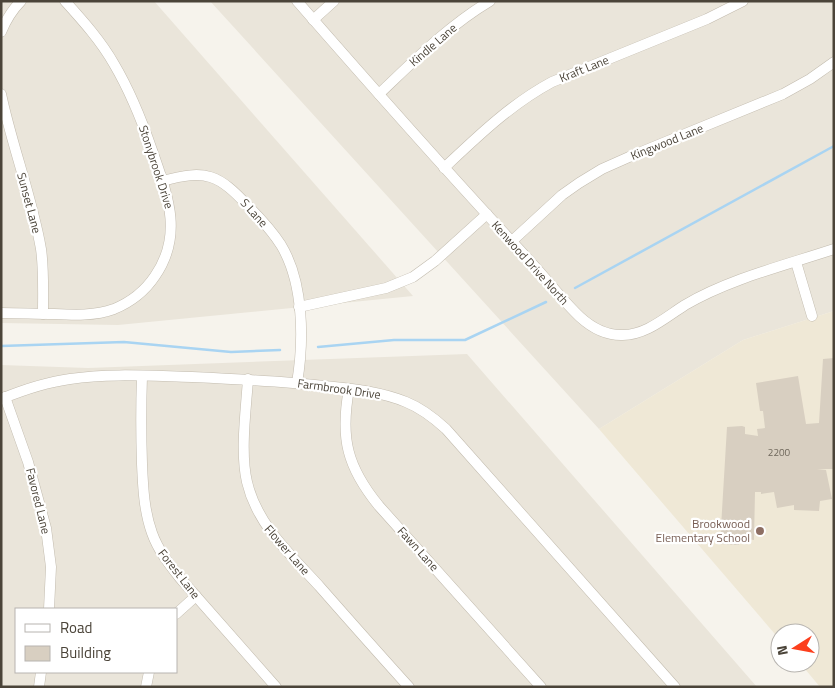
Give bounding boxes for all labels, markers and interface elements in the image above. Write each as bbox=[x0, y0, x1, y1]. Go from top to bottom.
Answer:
street label: Kindle Lane bbox=[405, 18, 461, 71]
street label: Kraft Lane bbox=[556, 50, 611, 87]
street label: Kingwood Lane bbox=[628, 118, 706, 165]
street label: Stonybrook Drive bbox=[134, 123, 179, 211]
street label: Sunset Lane bbox=[12, 170, 47, 235]
street label: S Lane bbox=[236, 194, 273, 231]
street label: Kenwood Drive North bbox=[487, 216, 574, 309]
street label: Farmbrook Drive bbox=[296, 373, 382, 404]
house number: 2200 bbox=[768, 445, 791, 460]
street label: Favored Lane bbox=[21, 466, 56, 536]
place label: Brookwood Elementary School bbox=[656, 514, 750, 547]
street label: Flower Lane bbox=[260, 520, 315, 579]
street label: Fawn Lane bbox=[393, 522, 444, 575]
marker: Brookwood Elementary School bbox=[754, 525, 766, 537]
street label: Forest Lane bbox=[154, 545, 205, 603]
legend bbox=[15, 608, 178, 673]
text: Road bbox=[60, 616, 92, 639]
north arrow bbox=[770, 623, 820, 673]
text: Building bbox=[60, 641, 111, 664]
text: N bbox=[771, 644, 793, 657]

